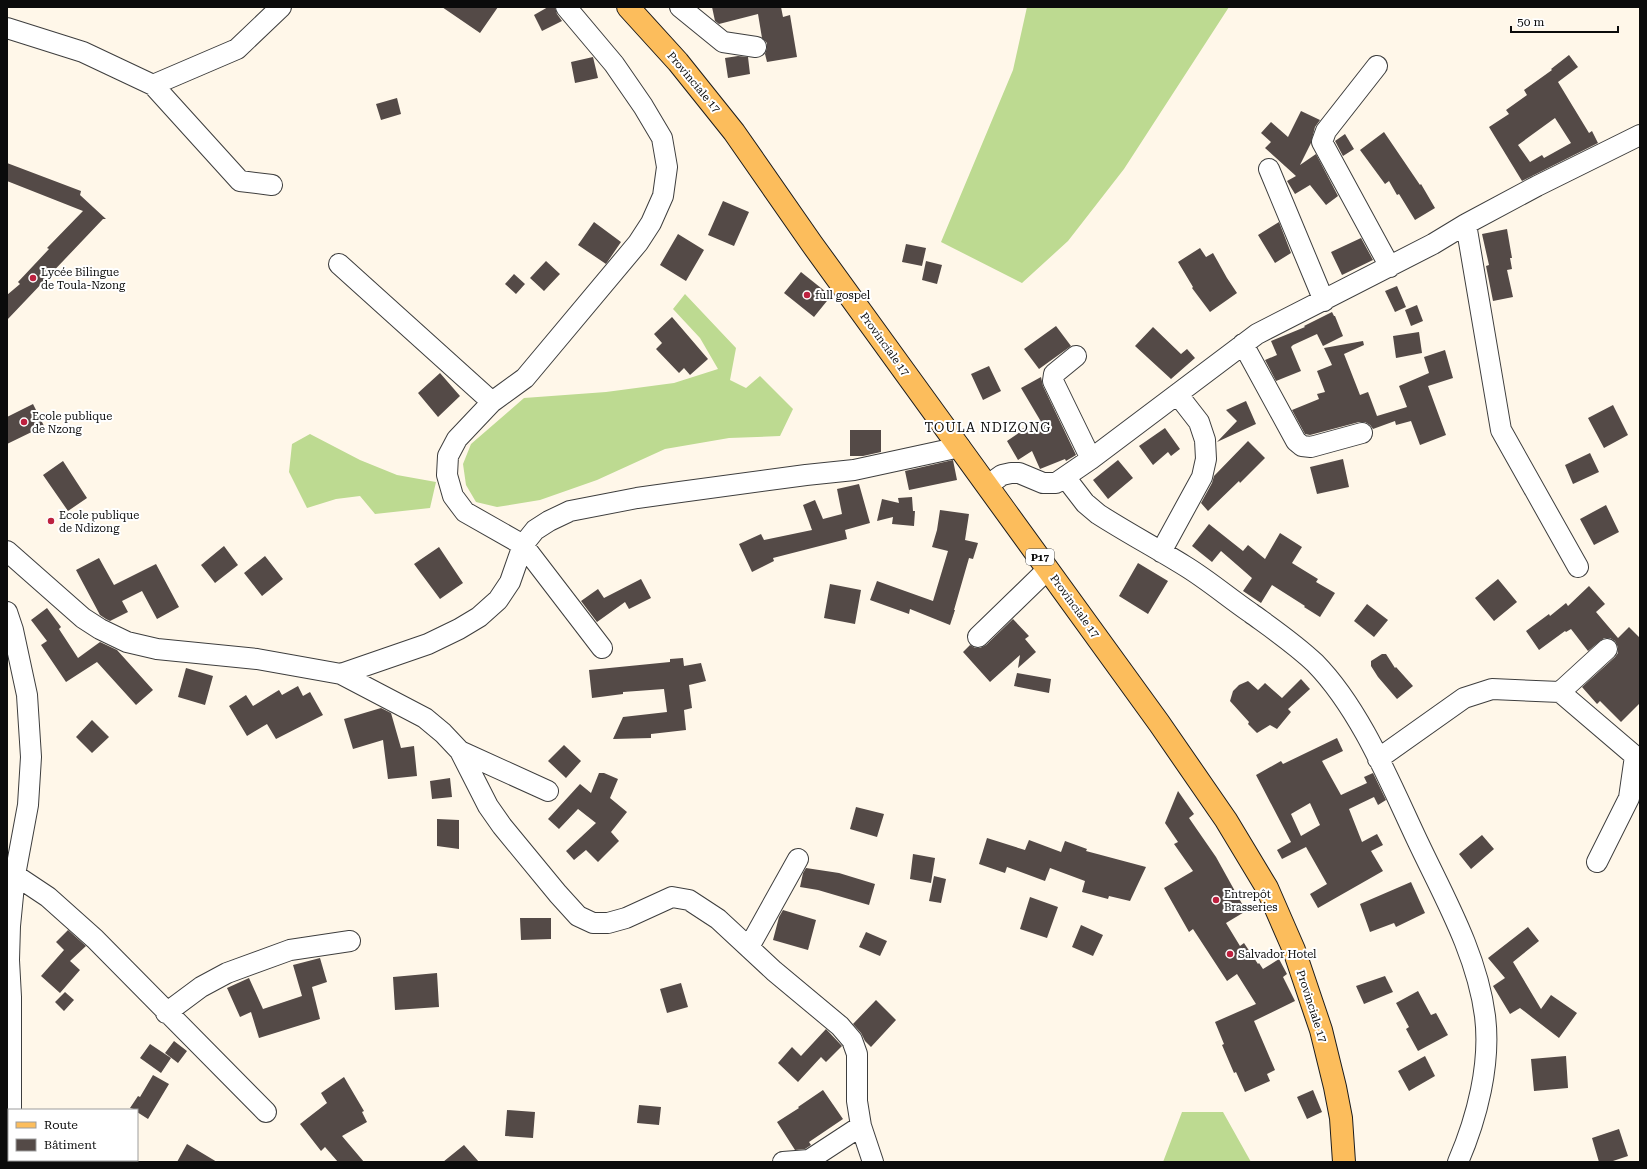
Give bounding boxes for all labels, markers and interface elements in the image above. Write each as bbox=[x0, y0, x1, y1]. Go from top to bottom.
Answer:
scale bar bbox=[1511, 8, 1618, 34]
text: 50 m bbox=[1517, 15, 1544, 29]
street label: Provinciale 17 bbox=[664, 49, 723, 115]
place label: Lycée Bilingue de Toula-Nzong bbox=[41, 266, 126, 292]
marker: Lycée Bilingue de Toula-Nzong bbox=[28, 273, 38, 283]
place label: full gospel bbox=[815, 289, 871, 302]
marker: full gospel bbox=[802, 290, 812, 300]
street label: Provinciale 17 bbox=[857, 310, 912, 379]
place label: Ecole publique de Nzong bbox=[32, 410, 112, 436]
marker: Ecole publique de Nzong bbox=[19, 417, 29, 427]
district label: TOULA NDIZONG bbox=[925, 420, 1051, 435]
place label: Ecole publique de Ndizong bbox=[59, 509, 139, 535]
marker: Ecole publique de Ndizong bbox=[46, 516, 56, 526]
road number: P17 bbox=[1026, 549, 1054, 565]
street label: Provinciale 17 bbox=[1047, 572, 1102, 641]
place label: Entrepôt Brasseries bbox=[1224, 888, 1277, 914]
marker: Entrepôt Brasseries bbox=[1211, 895, 1221, 905]
place label: Salvador Hotel bbox=[1238, 948, 1317, 961]
marker: Salvador Hotel bbox=[1225, 949, 1235, 959]
street label: Provinciale 17 bbox=[1294, 968, 1329, 1044]
legend bbox=[8, 1109, 138, 1161]
text: Route bbox=[44, 1118, 78, 1132]
text: Bâtiment bbox=[44, 1138, 97, 1152]

